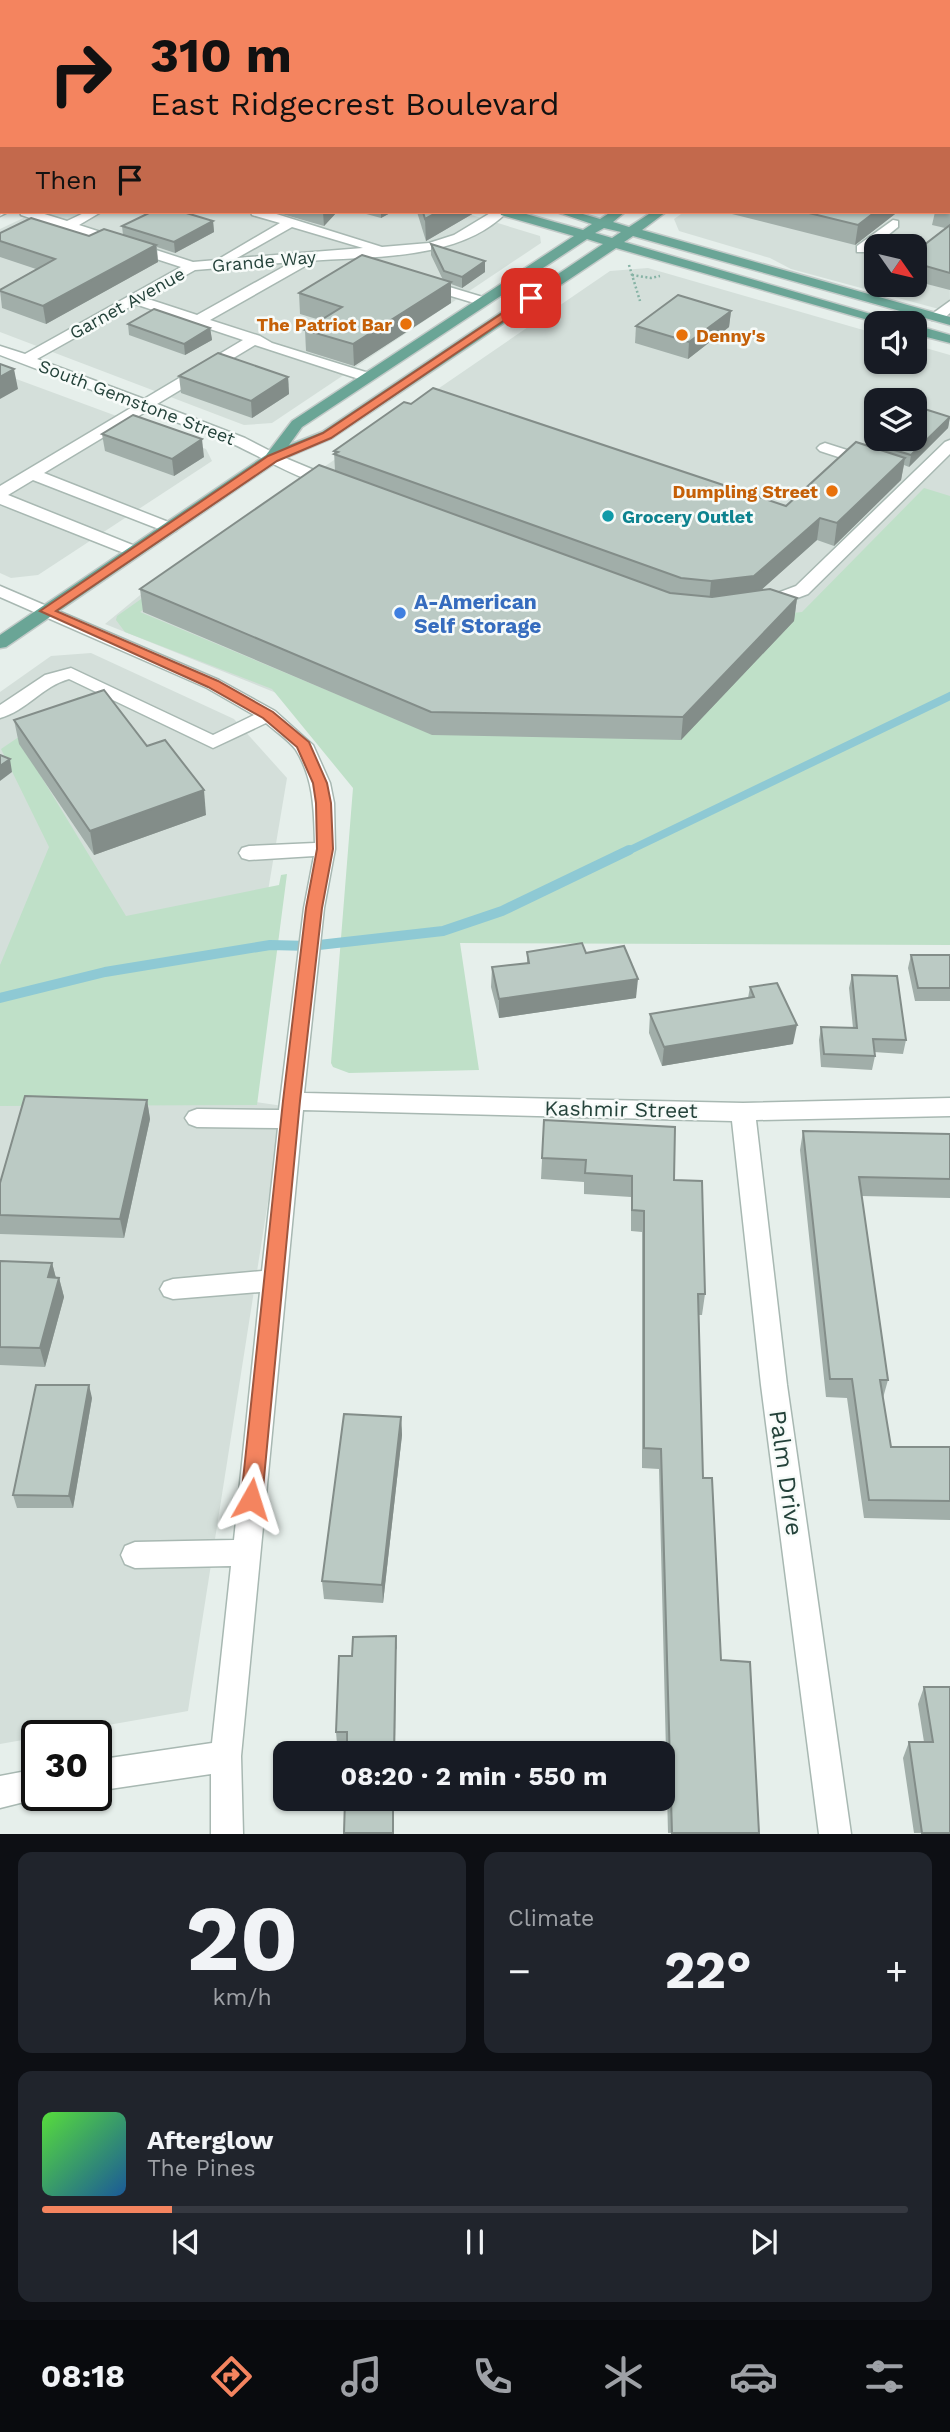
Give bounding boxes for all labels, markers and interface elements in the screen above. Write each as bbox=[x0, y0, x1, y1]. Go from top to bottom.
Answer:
text: 310 m bbox=[150, 26, 292, 84]
icon: right bbox=[35, 28, 126, 119]
text: East Ridgecrest Boulevard bbox=[150, 85, 560, 123]
icon: arrive bbox=[111, 161, 149, 199]
text: Then bbox=[35, 165, 97, 195]
north arrow bbox=[864, 234, 928, 298]
map controls bbox=[864, 234, 927, 451]
street label: Grande Way bbox=[211, 246, 318, 276]
street label: Garnet Avenue bbox=[66, 263, 188, 343]
pin bbox=[501, 268, 561, 328]
icon: arrive bbox=[512, 279, 550, 317]
button: sound bbox=[864, 311, 927, 374]
place label: The Patriot Bar bbox=[257, 314, 392, 335]
marker: The Patriot Bar bbox=[398, 316, 414, 332]
place label: Denny's bbox=[696, 325, 766, 346]
marker: Denny's bbox=[674, 327, 690, 343]
street label: South Gemstone Street bbox=[36, 355, 239, 449]
button: layers bbox=[864, 388, 927, 451]
place label: Dumpling Street bbox=[672, 481, 818, 502]
marker: Dumpling Street bbox=[824, 483, 840, 499]
place label: Grocery Outlet bbox=[622, 506, 753, 527]
marker: Grocery Outlet bbox=[600, 508, 616, 524]
place label: A-American Self Storage bbox=[414, 589, 541, 638]
marker: A-American Self Storage bbox=[392, 605, 408, 621]
street label: Kashmir Street bbox=[544, 1095, 698, 1123]
street label: Palm Drive bbox=[763, 1409, 809, 1537]
position arrow bbox=[214, 1462, 288, 1536]
speed limit sign: 30 bbox=[21, 1720, 112, 1811]
text: 08:20 · 2 min · 550 m bbox=[340, 1761, 608, 1791]
text: 20 bbox=[186, 1885, 298, 1992]
text: Climate bbox=[508, 1905, 594, 1932]
text: 22° bbox=[664, 1940, 752, 2001]
text: − bbox=[508, 1949, 531, 1993]
text: + bbox=[885, 1949, 908, 1993]
text: km/h bbox=[212, 1984, 272, 2011]
text: Afterglow bbox=[147, 2125, 273, 2155]
text: The Pines bbox=[147, 2155, 256, 2182]
icon: previous bbox=[167, 2223, 205, 2261]
icon: pause bbox=[456, 2223, 494, 2261]
icon: next bbox=[745, 2223, 783, 2261]
icon: directions bbox=[207, 2352, 256, 2401]
icon: music bbox=[337, 2352, 386, 2401]
icon: phone bbox=[468, 2352, 517, 2401]
icon: climate bbox=[599, 2352, 648, 2401]
icon: car bbox=[729, 2352, 778, 2401]
icon: filters bbox=[860, 2352, 909, 2401]
text: 08:18 bbox=[41, 2357, 125, 2395]

